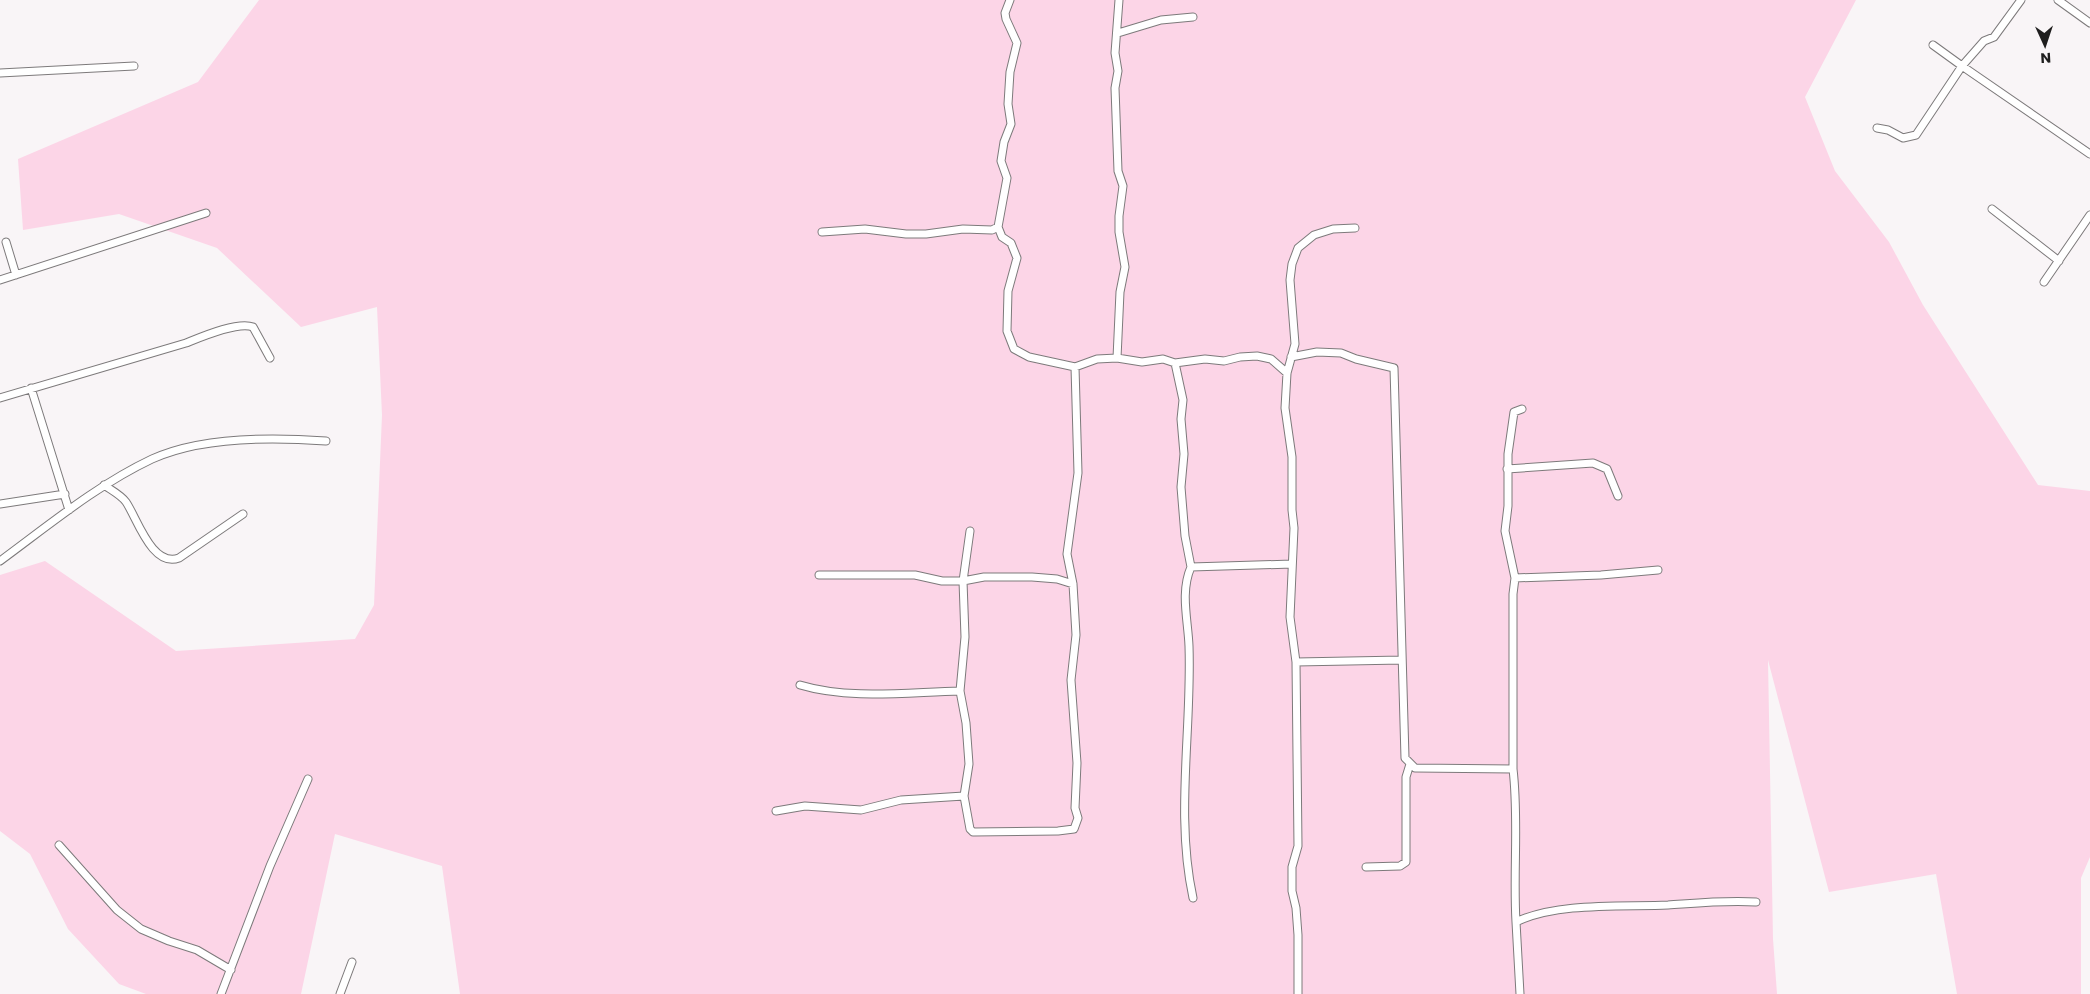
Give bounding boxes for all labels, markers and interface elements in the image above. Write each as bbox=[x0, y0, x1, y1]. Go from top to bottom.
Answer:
north arrow bbox=[2020, 20, 2070, 70]
text: N bbox=[2040, 48, 2051, 68]

